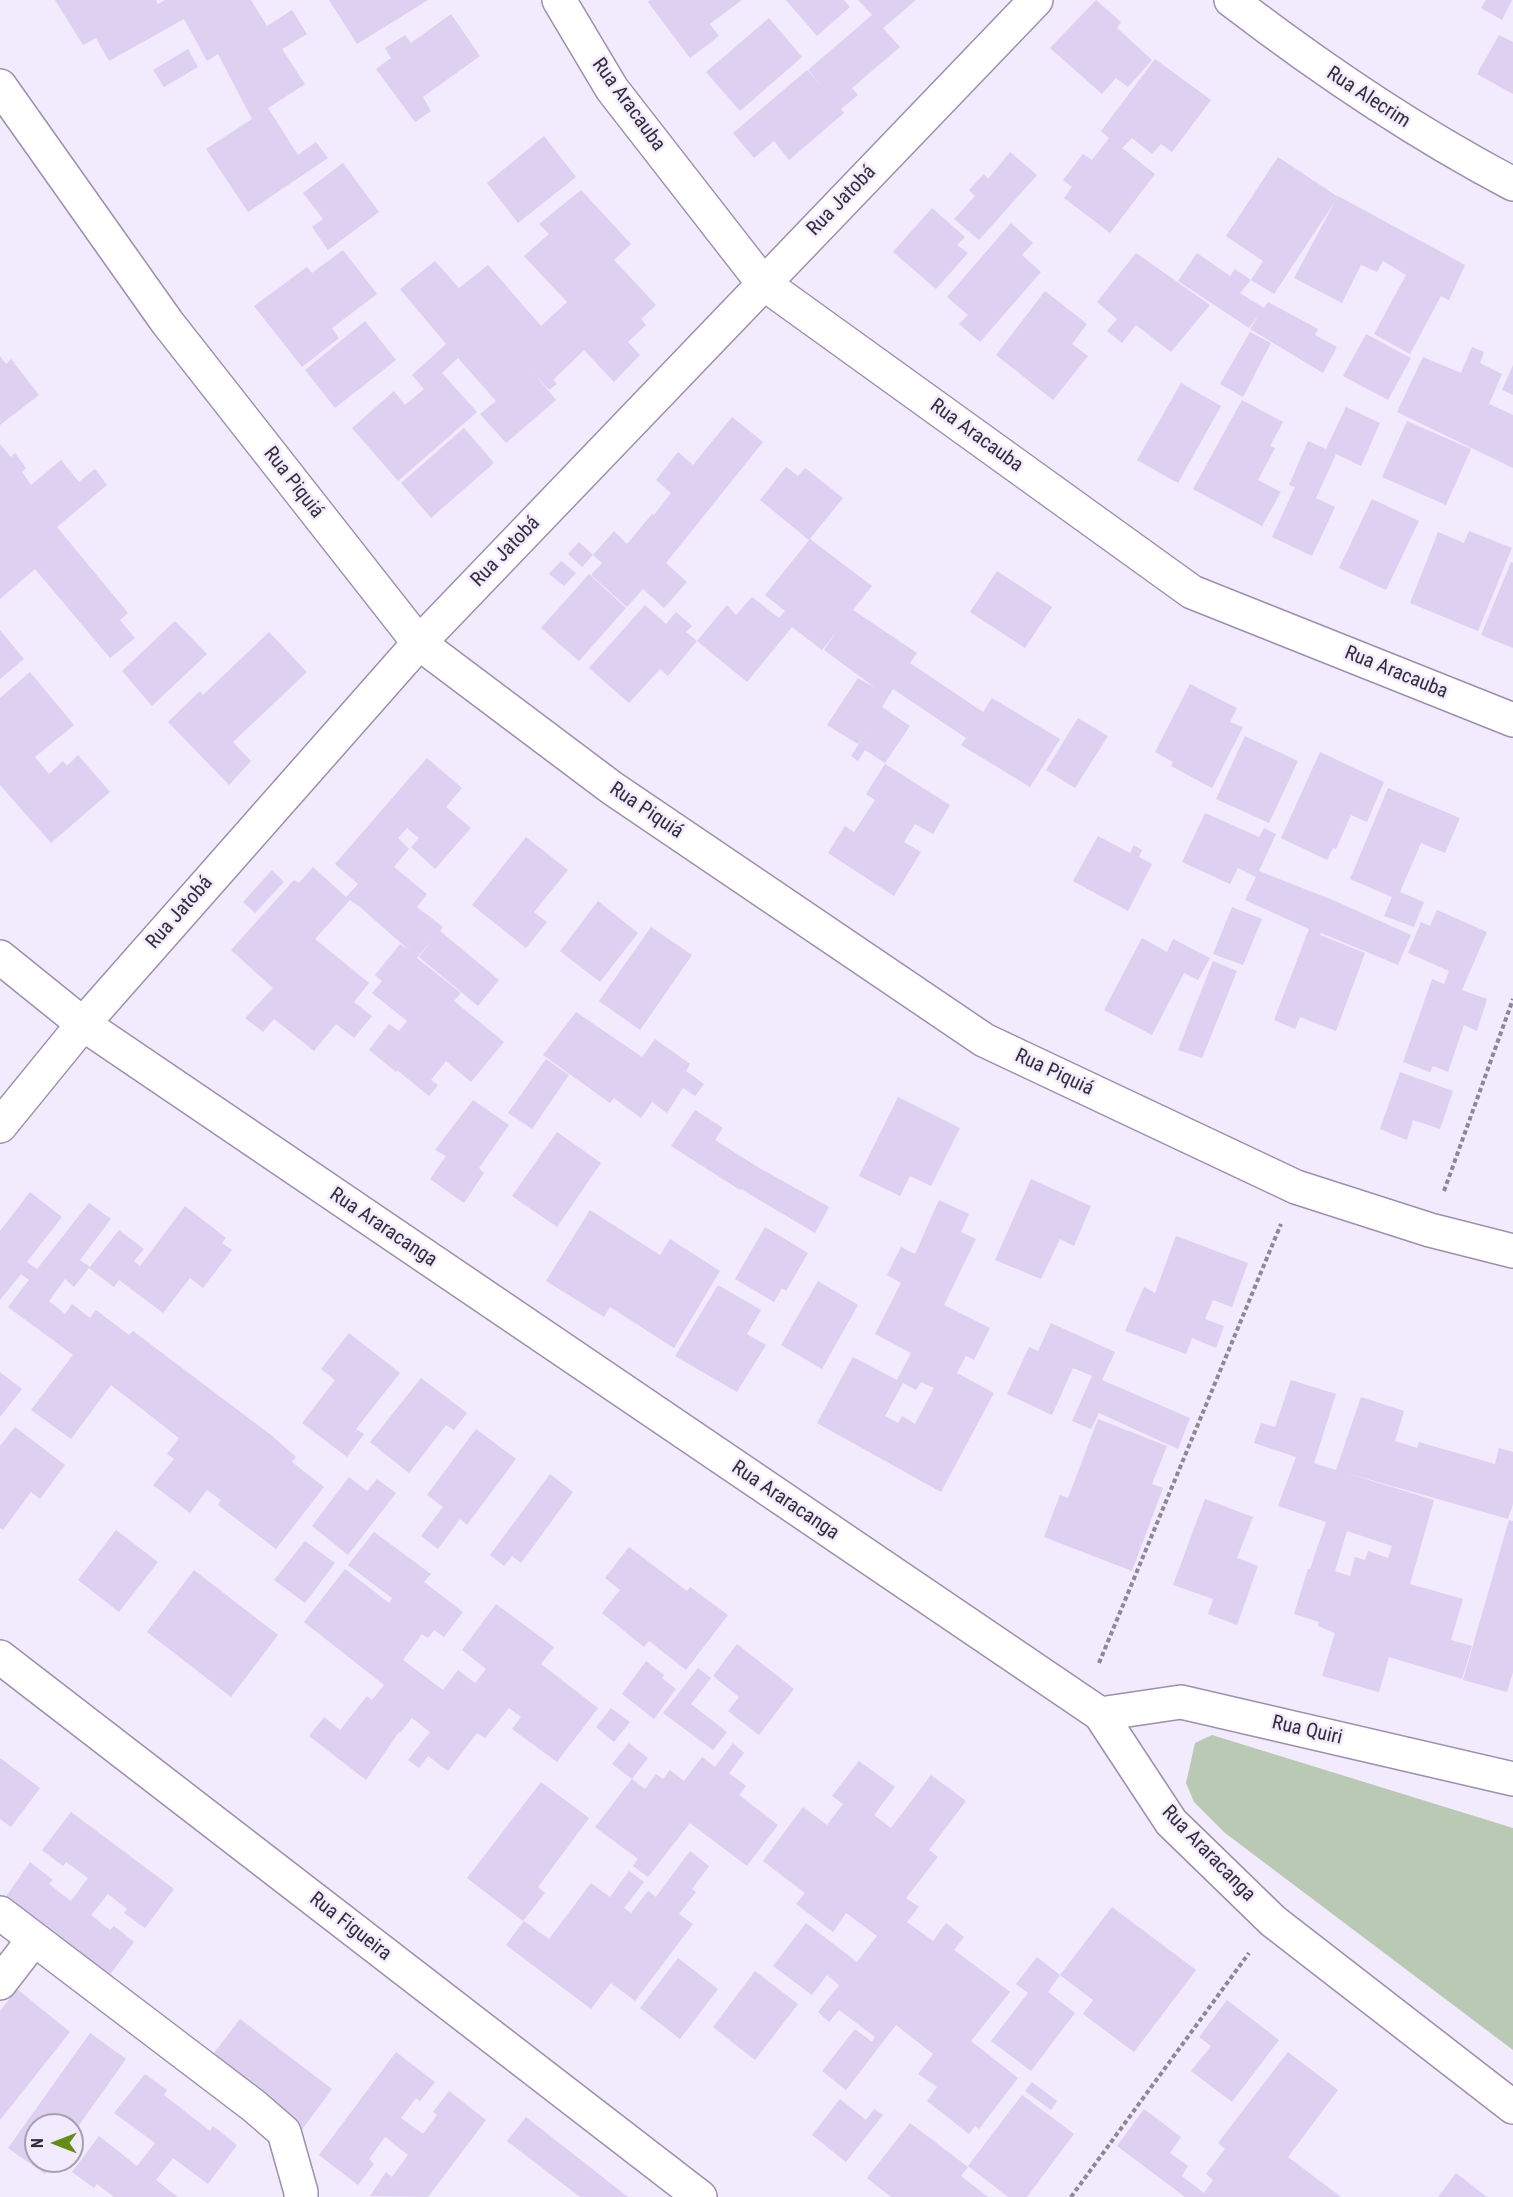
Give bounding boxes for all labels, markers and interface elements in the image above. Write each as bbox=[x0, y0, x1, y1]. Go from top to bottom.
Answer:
street label: Rua Aracauba bbox=[586, 54, 670, 156]
street label: Rua Alecrim bbox=[1322, 62, 1414, 134]
street label: Rua Jatobá bbox=[802, 161, 882, 241]
street label: Rua Aracauba bbox=[925, 394, 1027, 478]
street label: Rua Piquiá bbox=[258, 443, 328, 523]
street label: Rua Jatobá bbox=[466, 512, 546, 592]
street label: Rua Aracauba bbox=[1341, 641, 1451, 705]
street label: Rua Piquiá bbox=[604, 778, 688, 844]
street label: Rua Jatobá bbox=[142, 872, 218, 954]
street label: Rua Piquiá bbox=[1011, 1044, 1097, 1102]
street label: Rua Araracanga bbox=[325, 1183, 441, 1273]
street label: Rua Araracanga bbox=[727, 1456, 843, 1546]
street label: Rua Quiri bbox=[1270, 1711, 1344, 1751]
street label: Rua Araracanga bbox=[1156, 1801, 1260, 1907]
street label: Rua Figueira bbox=[304, 1888, 396, 1966]
north arrow bbox=[24, 2113, 84, 2173]
text: N bbox=[28, 2138, 47, 2148]

